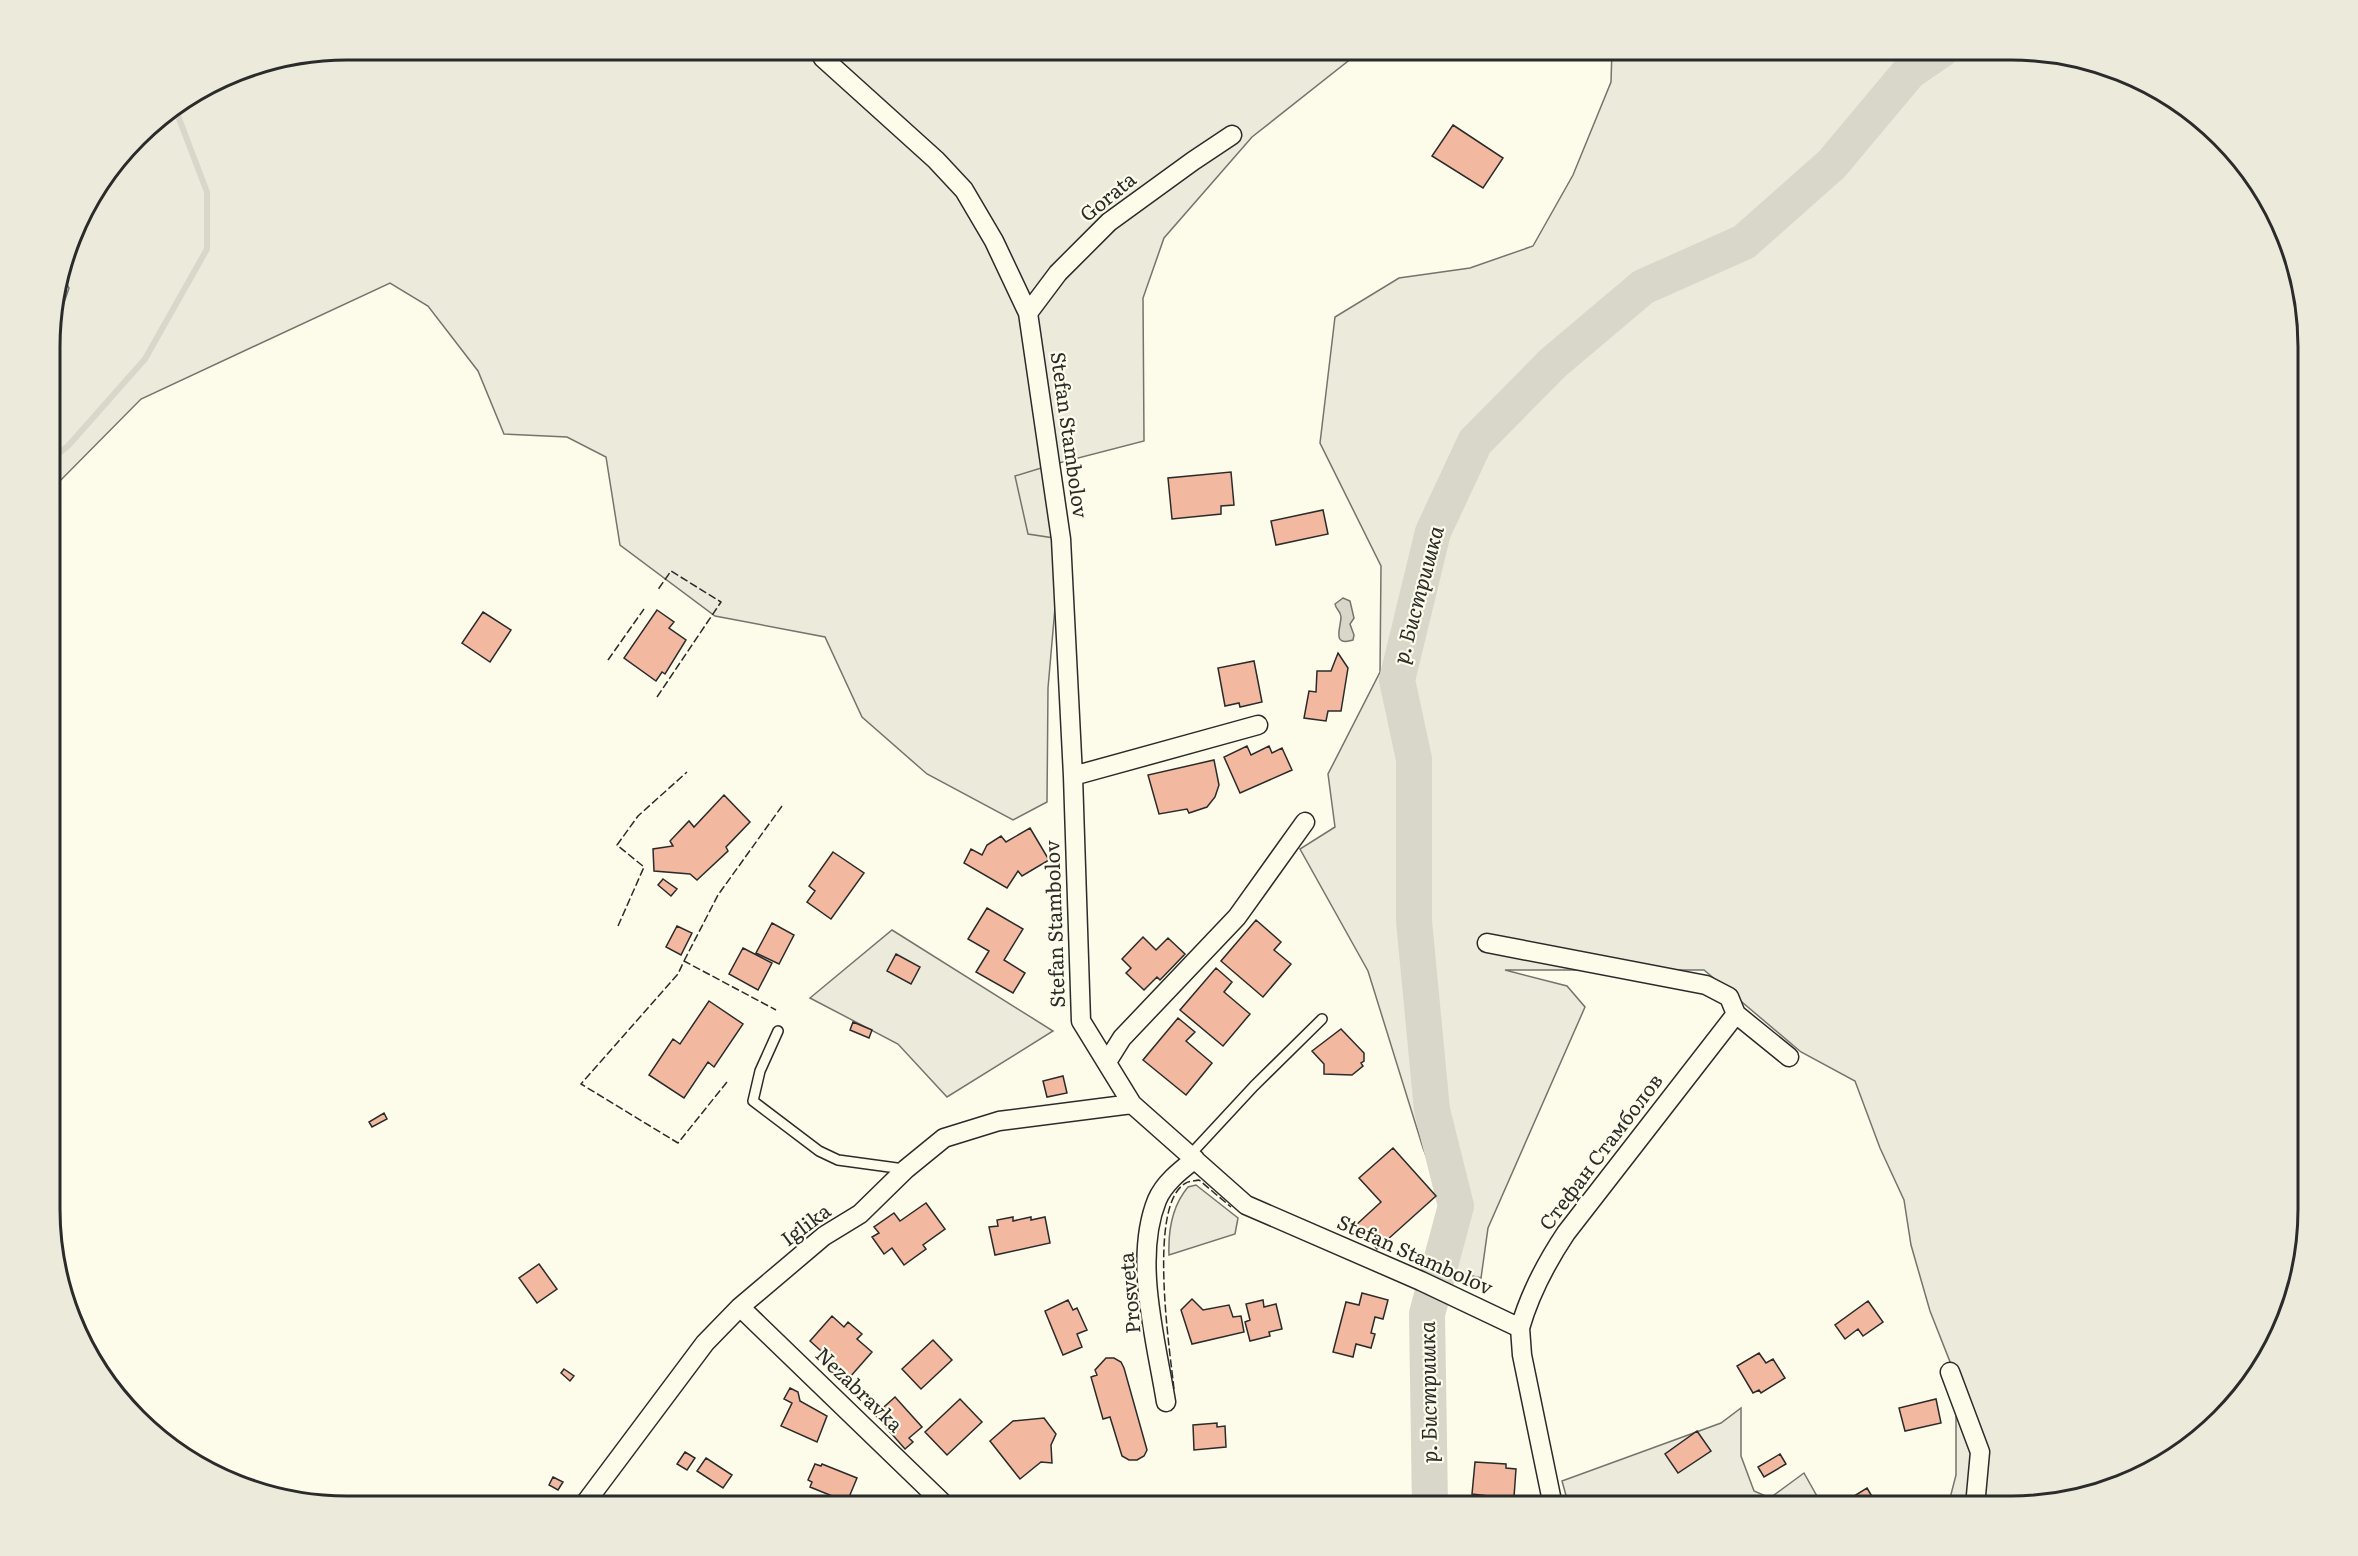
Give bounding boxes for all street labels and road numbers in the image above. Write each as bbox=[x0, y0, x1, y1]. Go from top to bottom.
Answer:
street label: Gorata bbox=[1072, 163, 1142, 228]
street label: Stefan Stambolov bbox=[1044, 350, 1098, 520]
street label: Stefan Stambolov bbox=[1035, 840, 1071, 1008]
street label: Стефан Стамболов bbox=[1530, 1066, 1669, 1236]
street label: Iglika bbox=[774, 1195, 836, 1252]
street label: Stefan Stambolov bbox=[1333, 1205, 1499, 1301]
street label: Prosveta bbox=[1109, 1251, 1147, 1335]
street label: Nezabravka bbox=[810, 1339, 911, 1438]

